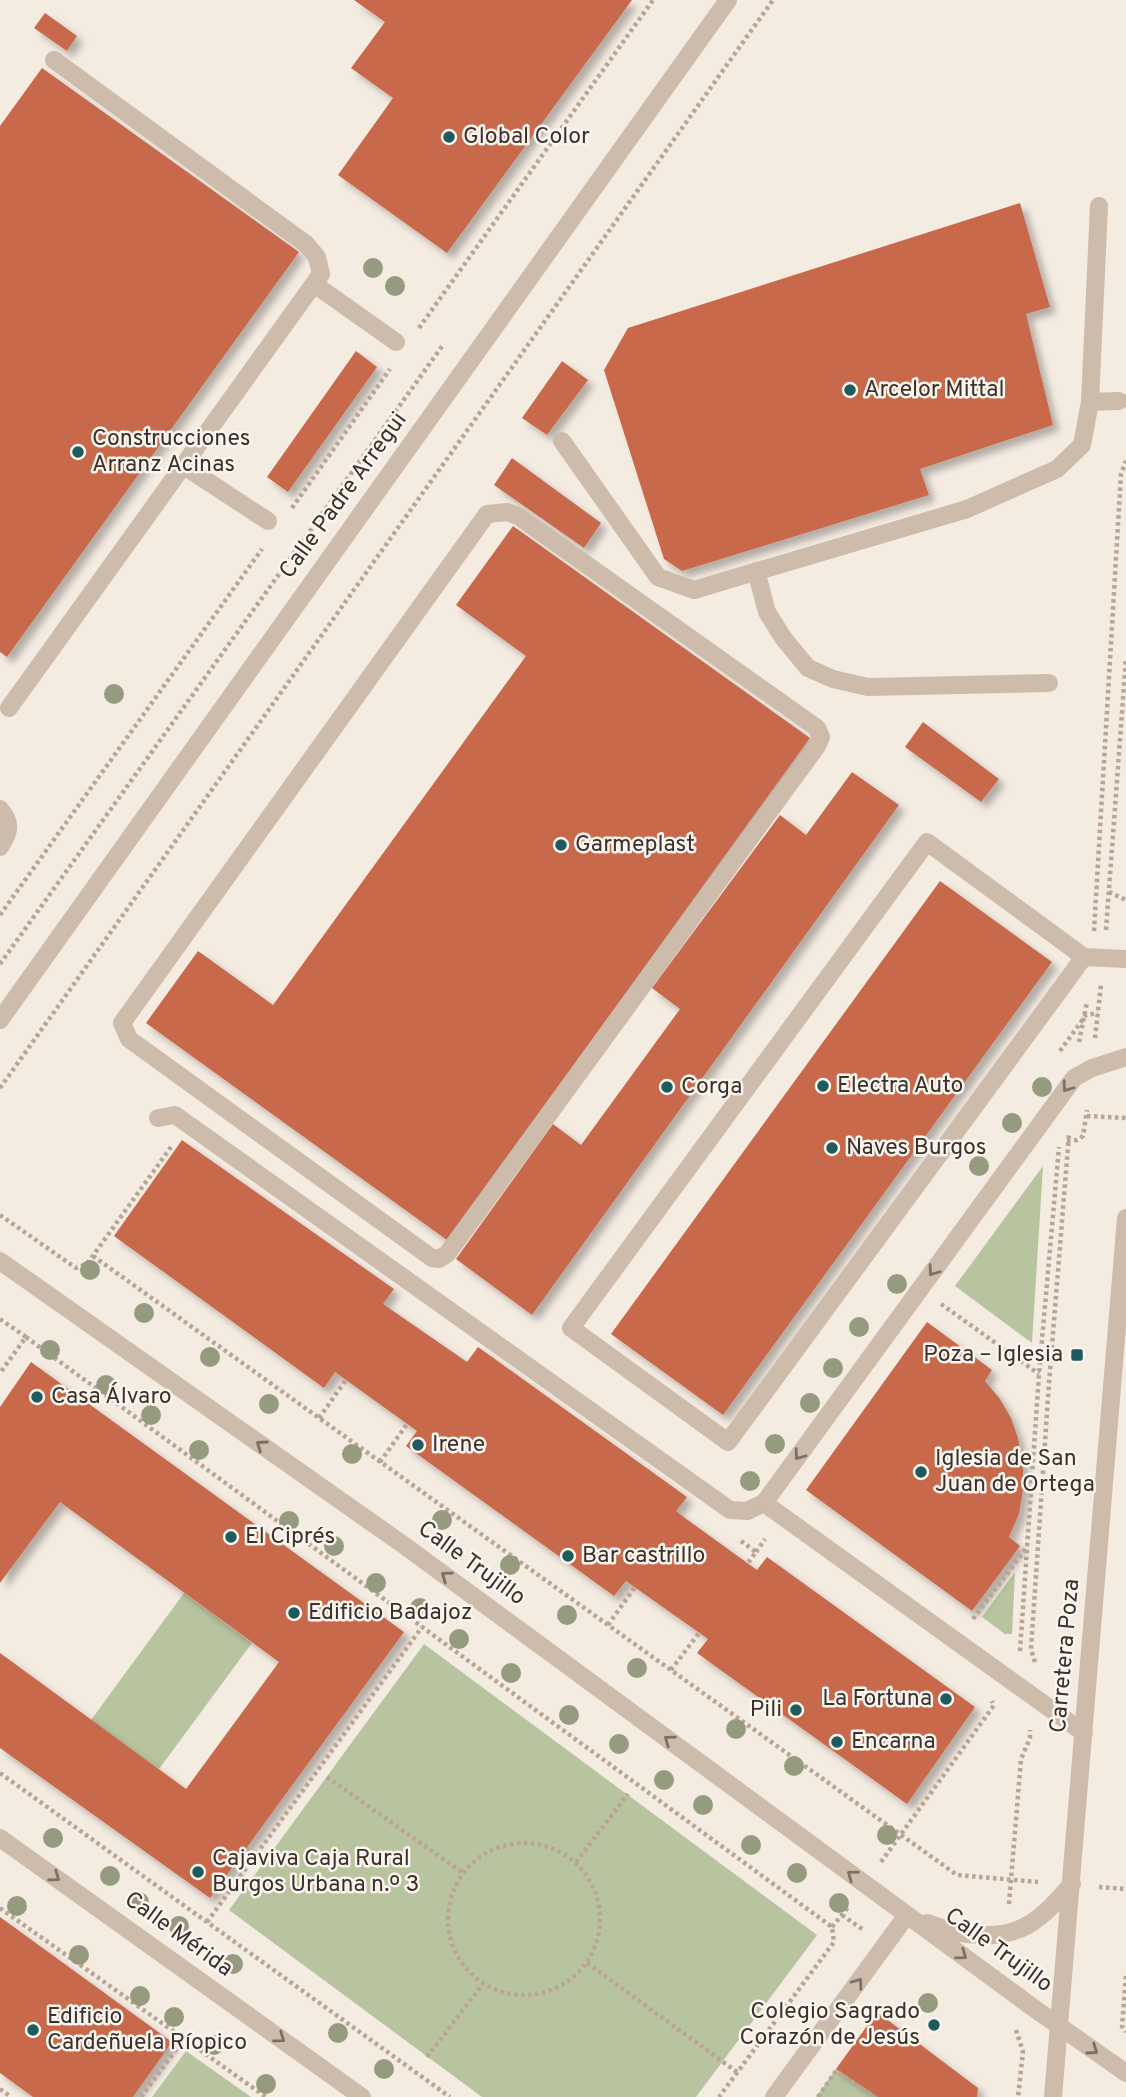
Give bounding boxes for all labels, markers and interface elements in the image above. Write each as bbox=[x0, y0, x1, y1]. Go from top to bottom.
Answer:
place label: Global Color bbox=[463, 123, 590, 152]
marker: Global Color bbox=[441, 129, 457, 145]
place label: Arcelor Mittal bbox=[864, 376, 1004, 405]
marker: Arcelor Mittal bbox=[842, 382, 858, 398]
street label: Calle Padre Arregui bbox=[274, 407, 414, 585]
place label: Construcciones Arranz Acinas bbox=[92, 425, 251, 480]
marker: Construcciones Arranz Acinas bbox=[70, 444, 86, 460]
place label: Garmeplast bbox=[575, 831, 695, 860]
marker: Garmeplast bbox=[553, 837, 569, 853]
place label: Electra Auto bbox=[837, 1072, 963, 1101]
place label: Corga bbox=[681, 1073, 742, 1102]
marker: Electra Auto bbox=[815, 1078, 831, 1094]
marker: Corga bbox=[659, 1079, 675, 1095]
one-way arrow bbox=[1063, 1080, 1075, 1092]
place label: Naves Burgos bbox=[846, 1134, 986, 1163]
marker: Naves Burgos bbox=[824, 1140, 840, 1156]
one-way arrow bbox=[929, 1263, 941, 1276]
place label: Poza – Iglesia bbox=[923, 1341, 1063, 1370]
marker: Poza – Iglesia bbox=[1069, 1347, 1085, 1363]
place label: Casa Álvaro bbox=[51, 1382, 172, 1412]
marker: Casa Álvaro bbox=[29, 1389, 45, 1405]
place label: Irene bbox=[432, 1431, 485, 1460]
marker: Irene bbox=[410, 1437, 426, 1453]
one-way arrow bbox=[256, 1440, 269, 1453]
place label: Iglesia de San Juan de Ortega bbox=[935, 1445, 1095, 1500]
one-way arrow bbox=[795, 1447, 807, 1460]
marker: Iglesia de San Juan de Ortega bbox=[913, 1464, 929, 1480]
street label: Calle Trujillo bbox=[411, 1515, 531, 1613]
place label: El Ciprés bbox=[245, 1523, 335, 1552]
marker: El Ciprés bbox=[223, 1529, 239, 1545]
place label: Bar castrillo bbox=[582, 1542, 705, 1571]
marker: Bar castrillo bbox=[560, 1548, 576, 1564]
one-way arrow bbox=[442, 1572, 454, 1584]
street label: Carretera Poza bbox=[1045, 1578, 1087, 1734]
place label: Edificio Badajoz bbox=[308, 1599, 472, 1628]
marker: Edificio Badajoz bbox=[286, 1605, 302, 1621]
place label: La Fortuna bbox=[822, 1685, 932, 1714]
marker: La Fortuna bbox=[938, 1691, 954, 1707]
place label: Pili bbox=[750, 1696, 782, 1725]
marker: Pili bbox=[788, 1702, 804, 1718]
place label: Encarna bbox=[851, 1728, 936, 1757]
marker: Encarna bbox=[829, 1734, 845, 1750]
one-way arrow bbox=[664, 1736, 677, 1748]
place label: Cajaviva Caja Rural Burgos Urbana n.º 3 bbox=[212, 1845, 419, 1900]
marker: Cajaviva Caja Rural Burgos Urbana n.º 3 bbox=[190, 1864, 206, 1880]
one-way arrow bbox=[48, 1869, 60, 1881]
one-way arrow bbox=[848, 1870, 860, 1883]
street label: Calle Mérida bbox=[118, 1886, 238, 1984]
street label: Calle Trujillo bbox=[938, 1902, 1058, 2000]
one-way arrow bbox=[955, 1947, 967, 1960]
one-way arrow bbox=[850, 1978, 862, 1991]
place label: Colegio Sagrado Corazón de Jesús bbox=[739, 1998, 920, 2053]
place label: Edificio Cardeñuela Ríopico bbox=[47, 2003, 247, 2058]
marker: Colegio Sagrado Corazón de Jesús bbox=[926, 2017, 942, 2033]
marker: Edificio Cardeñuela Ríopico bbox=[25, 2022, 41, 2038]
one-way arrow bbox=[272, 2030, 285, 2042]
one-way arrow bbox=[1085, 2042, 1098, 2054]

